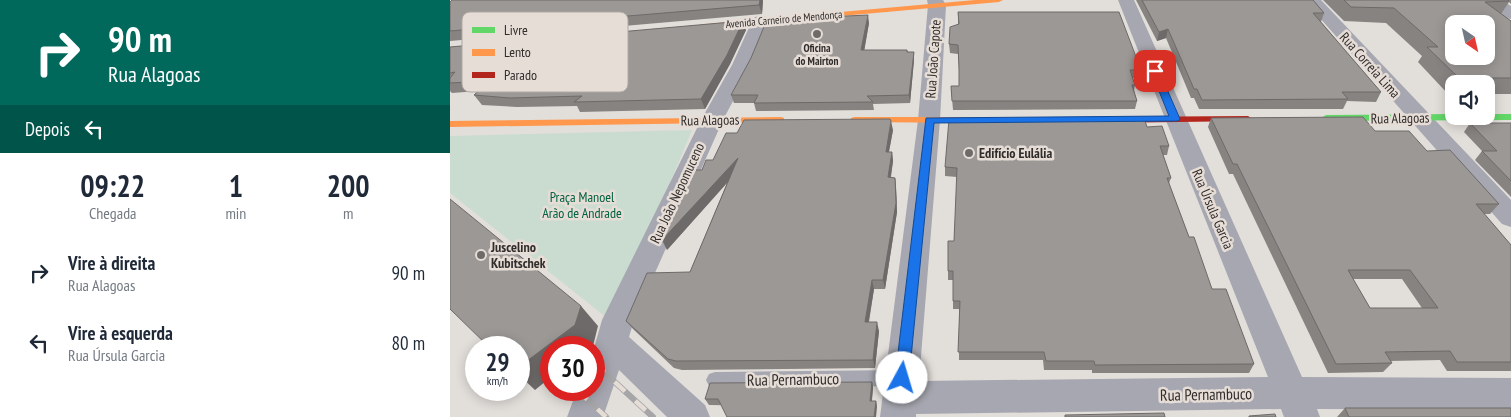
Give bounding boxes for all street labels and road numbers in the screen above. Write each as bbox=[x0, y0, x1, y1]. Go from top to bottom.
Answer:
street label: Avenida Carneiro de Mendonça bbox=[725, 7, 843, 31]
street label: Rua João Capote bbox=[921, 19, 945, 99]
street label: Rua Correia Lima bbox=[1336, 28, 1404, 102]
street label: Rua Alagoas bbox=[1370, 108, 1430, 128]
street label: Rua Alagoas bbox=[680, 110, 740, 130]
street label: Rua João Nepomuceno bbox=[646, 140, 708, 246]
street label: Rua Úrsula Garcia bbox=[1188, 166, 1238, 252]
street label: Rua Pernambuco bbox=[747, 368, 839, 390]
street label: Rua Pernambuco bbox=[1160, 383, 1252, 405]

